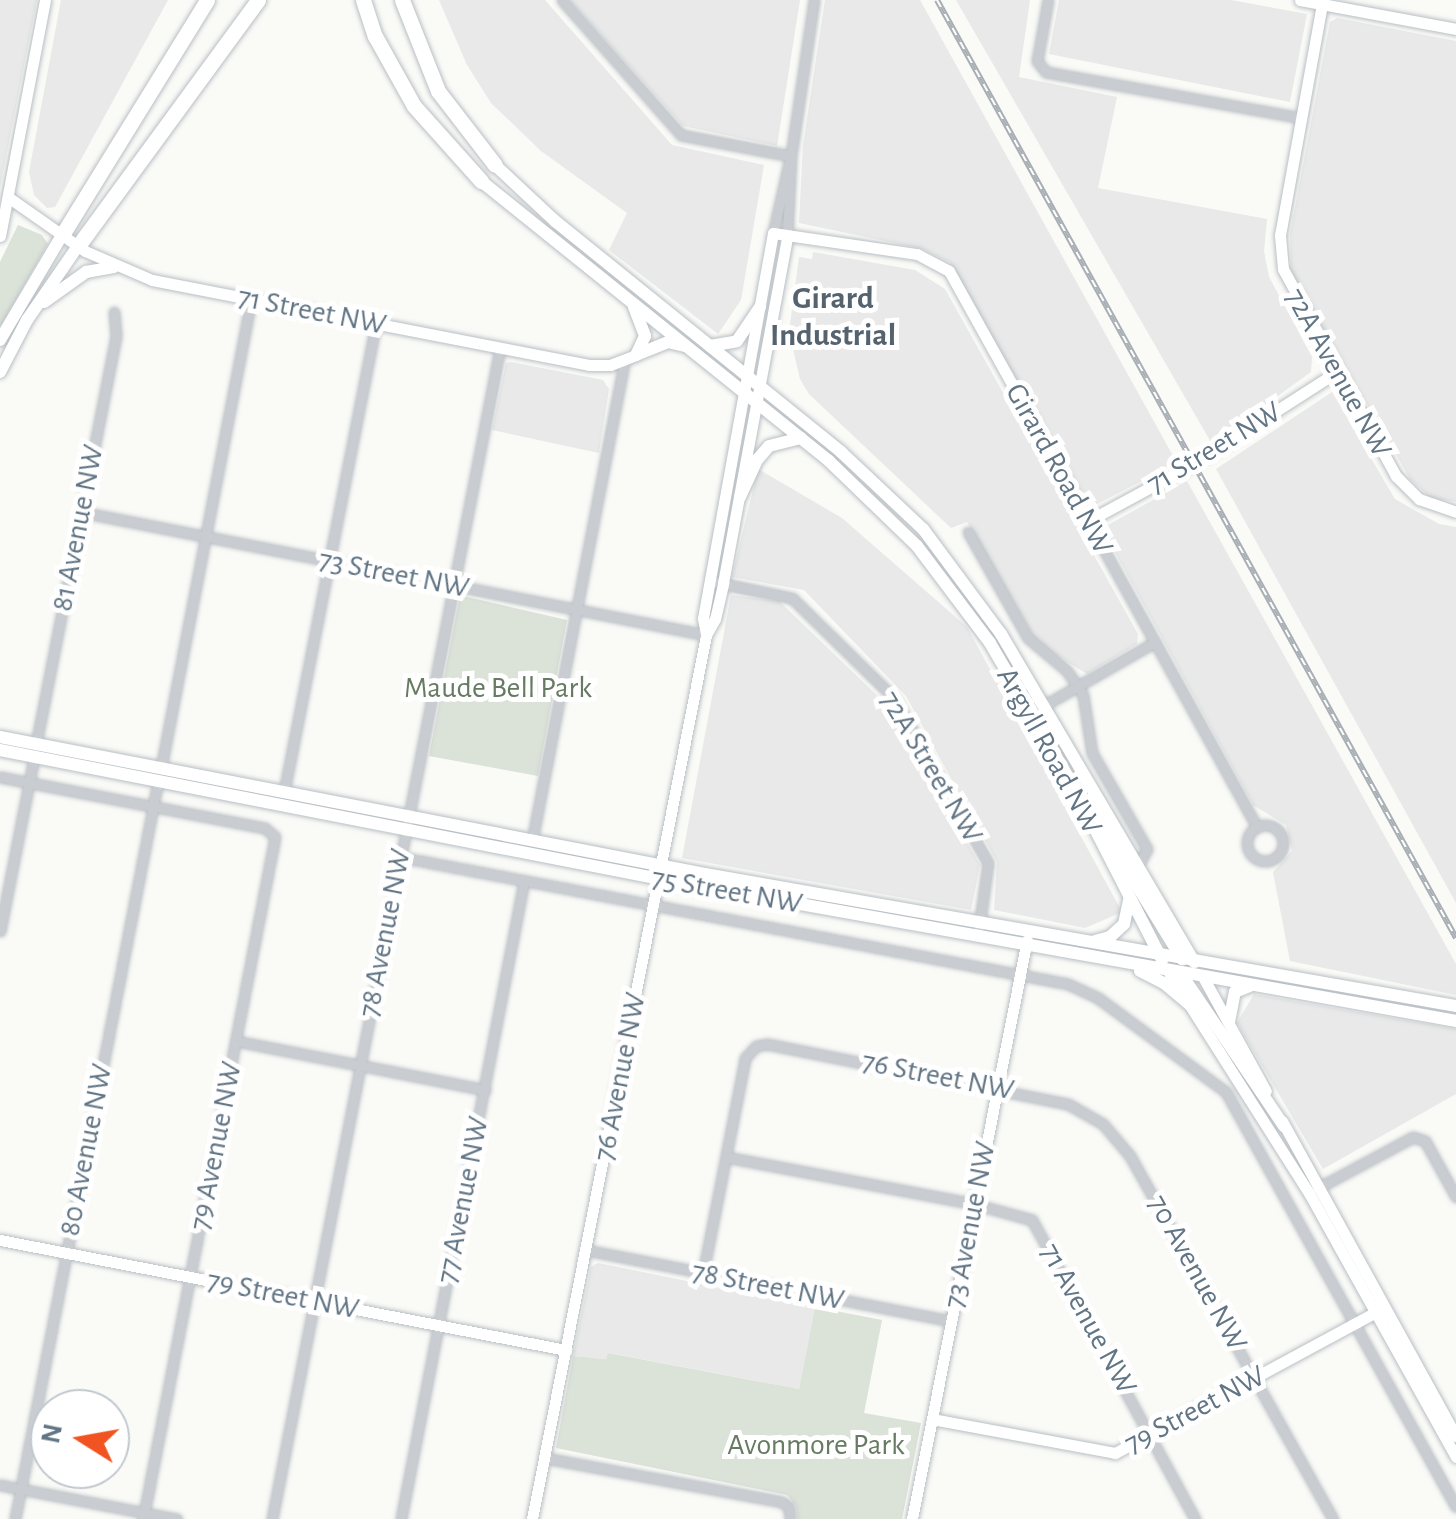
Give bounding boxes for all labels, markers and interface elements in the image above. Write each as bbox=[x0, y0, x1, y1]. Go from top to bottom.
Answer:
street label: 71 Street NW bbox=[235, 279, 389, 343]
district label: Girard Industrial bbox=[770, 280, 896, 355]
street label: 72A Avenue NW bbox=[1277, 282, 1399, 464]
street label: Girard Road NW bbox=[997, 377, 1121, 561]
street label: 71 Street NW bbox=[1140, 394, 1288, 502]
street label: 81 Avenue NW bbox=[44, 442, 112, 614]
street label: 73 Street NW bbox=[316, 542, 472, 606]
street label: Argyll Road NW bbox=[988, 661, 1110, 841]
park label: Maude Bell Park bbox=[404, 670, 592, 706]
street label: 72A Street NW bbox=[872, 685, 990, 849]
street label: 78 Avenue NW bbox=[351, 846, 419, 1020]
street label: 75 Street NW bbox=[649, 860, 805, 922]
street label: 76 Avenue NW bbox=[586, 990, 654, 1164]
street label: 76 Street NW bbox=[859, 1044, 1017, 1108]
street label: 79 Avenue NW bbox=[182, 1059, 250, 1233]
street label: 80 Avenue NW bbox=[52, 1061, 120, 1239]
street label: 77 Avenue NW bbox=[429, 1114, 497, 1286]
street label: 73 Avenue NW bbox=[936, 1139, 1004, 1311]
street label: 70 Avenue NW bbox=[1139, 1189, 1255, 1357]
street label: 71 Avenue NW bbox=[1032, 1237, 1144, 1401]
street label: 78 Street NW bbox=[689, 1254, 847, 1318]
street label: 79 Street NW bbox=[204, 1263, 362, 1327]
street label: 79 Street NW bbox=[1119, 1358, 1271, 1462]
north arrow bbox=[30, 1389, 130, 1489]
text: N bbox=[37, 1421, 68, 1446]
park label: Avonmore Park bbox=[727, 1427, 905, 1463]

